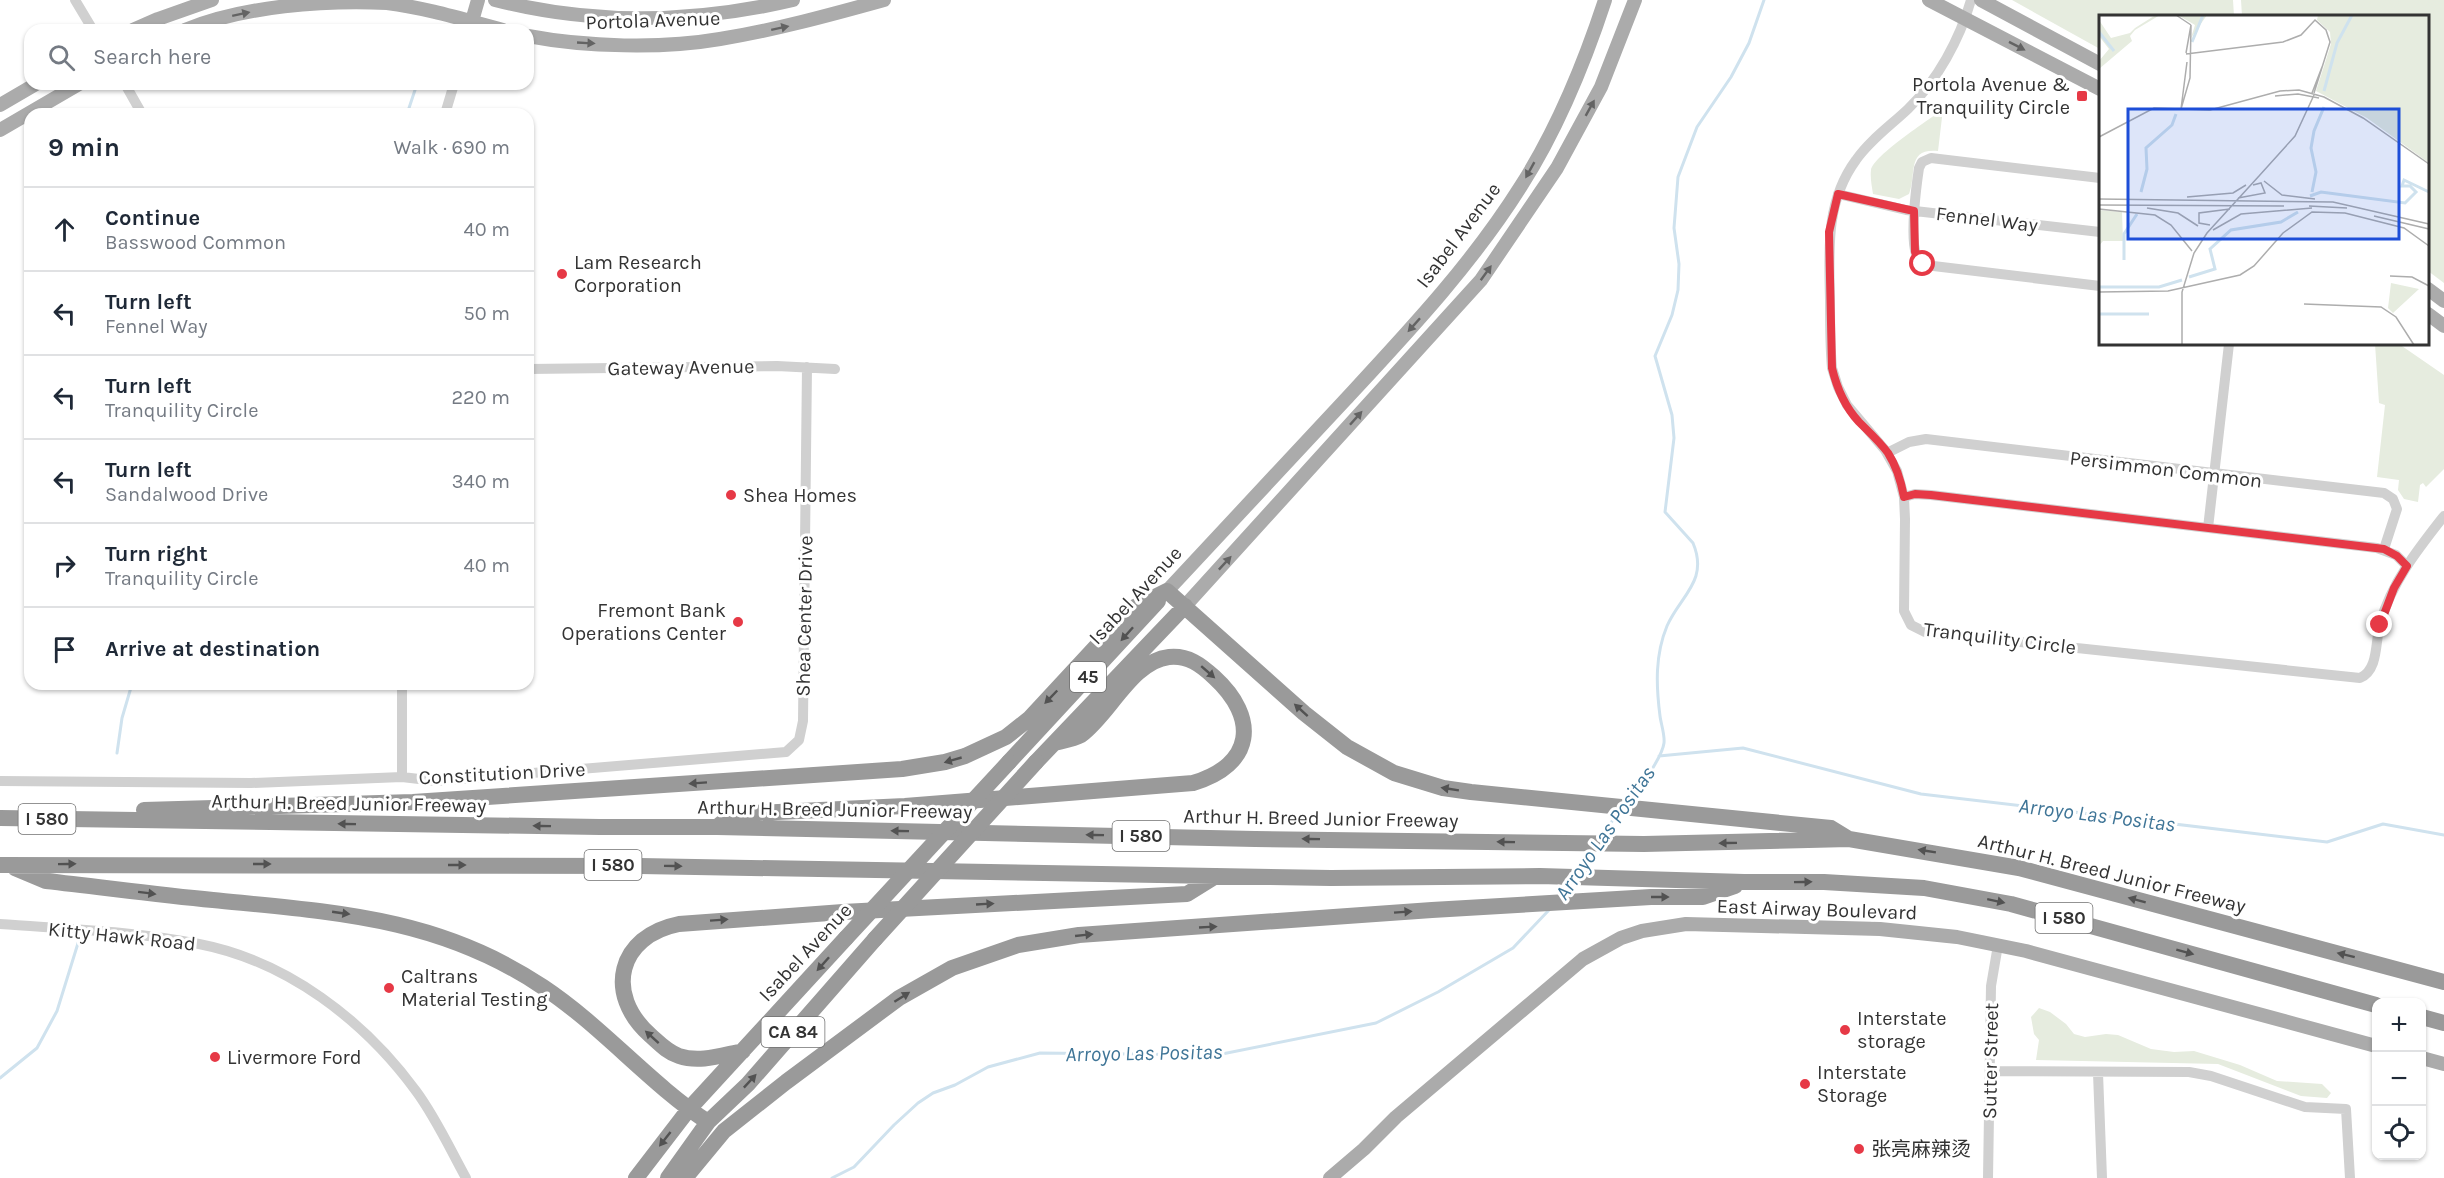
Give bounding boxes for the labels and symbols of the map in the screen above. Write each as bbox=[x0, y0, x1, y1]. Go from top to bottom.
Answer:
street label: Portola Avenue bbox=[585, 7, 721, 34]
one-way arrow bbox=[231, 8, 250, 18]
inset map bbox=[2099, 15, 2429, 345]
one-way arrow bbox=[770, 23, 789, 32]
one-way arrow bbox=[577, 38, 596, 48]
one-way arrow bbox=[2009, 41, 2026, 51]
place label: Portola Avenue & Tranquility Circle bbox=[1912, 73, 2070, 119]
marker: Portola Avenue & Tranquility Circle bbox=[2075, 89, 2089, 103]
one-way arrow bbox=[1584, 100, 1595, 116]
one-way arrow bbox=[1525, 161, 1535, 178]
street label: Isabel Avenue bbox=[1411, 178, 1505, 292]
street label: Fennel Way bbox=[1935, 202, 2039, 237]
route start bbox=[1909, 250, 1935, 276]
place label: Lam Research Corporation bbox=[574, 251, 702, 297]
one-way arrow bbox=[1479, 265, 1491, 280]
marker: Lam Research Corporation bbox=[555, 267, 569, 281]
one-way arrow bbox=[1408, 317, 1421, 332]
street label: Gateway Avenue bbox=[607, 355, 755, 380]
one-way arrow bbox=[1349, 411, 1363, 426]
street label: Persimmon Common bbox=[2068, 446, 2264, 493]
place label: Shea Homes bbox=[743, 484, 857, 507]
marker: Shea Homes bbox=[724, 488, 738, 502]
street label: Shea Center Drive bbox=[792, 535, 817, 697]
street label: Isabel Avenue bbox=[1084, 542, 1187, 649]
one-way arrow bbox=[1218, 556, 1231, 571]
place label: Fremont Bank Operations Center bbox=[562, 599, 727, 645]
route end bbox=[2366, 611, 2392, 637]
marker: Fremont Bank Operations Center bbox=[731, 615, 745, 629]
street label: Tranquility Circle bbox=[1922, 618, 2077, 659]
one-way arrow bbox=[1120, 627, 1134, 642]
road number: 45 bbox=[1070, 662, 1106, 692]
one-way arrow bbox=[1200, 665, 1215, 678]
one-way arrow bbox=[1044, 689, 1058, 704]
one-way arrow bbox=[1294, 704, 1309, 717]
one-way arrow bbox=[944, 756, 962, 765]
street label: Constitution Drive bbox=[418, 758, 586, 789]
water label: Arroyo Las Positas bbox=[1550, 762, 1660, 904]
one-way arrow bbox=[688, 778, 707, 788]
one-way arrow bbox=[1441, 784, 1460, 793]
street label: Arthur H. Breed Junior Freeway bbox=[211, 790, 487, 817]
water label: Arroyo Las Positas bbox=[2017, 793, 2177, 837]
street label: Arthur H. Breed Junior Freeway bbox=[697, 796, 973, 823]
road number: I 580 bbox=[18, 804, 76, 834]
street label: Arthur H. Breed Junior Freeway bbox=[1183, 805, 1459, 832]
one-way arrow bbox=[338, 819, 357, 828]
road number: I 580 bbox=[1112, 821, 1170, 851]
one-way arrow bbox=[532, 822, 551, 831]
one-way arrow bbox=[891, 826, 910, 836]
street label: Arthur H. Breed Junior Freeway bbox=[1976, 829, 2248, 918]
one-way arrow bbox=[1086, 830, 1105, 840]
one-way arrow bbox=[1302, 835, 1321, 844]
one-way arrow bbox=[1497, 837, 1516, 847]
one-way arrow bbox=[1719, 838, 1738, 847]
one-way arrow bbox=[1917, 847, 1936, 856]
road number: I 580 bbox=[584, 850, 642, 880]
one-way arrow bbox=[253, 859, 272, 869]
one-way arrow bbox=[58, 860, 77, 869]
one-way arrow bbox=[448, 860, 467, 870]
one-way arrow bbox=[664, 861, 683, 871]
one-way arrow bbox=[1793, 877, 1812, 887]
one-way arrow bbox=[138, 888, 157, 898]
one-way arrow bbox=[1650, 892, 1669, 902]
one-way arrow bbox=[2128, 894, 2147, 904]
street label: East Airway Boulevard bbox=[1716, 895, 1918, 924]
one-way arrow bbox=[1987, 897, 2006, 906]
street label: Isabel Avenue bbox=[754, 899, 857, 1006]
one-way arrow bbox=[976, 900, 995, 909]
road number: I 580 bbox=[2036, 903, 2092, 933]
one-way arrow bbox=[1393, 907, 1412, 917]
one-way arrow bbox=[332, 908, 351, 917]
one-way arrow bbox=[710, 916, 729, 925]
street label: Kitty Hawk Road bbox=[47, 917, 197, 956]
one-way arrow bbox=[1199, 922, 1218, 931]
one-way arrow bbox=[1075, 930, 1094, 940]
one-way arrow bbox=[2176, 947, 2194, 957]
one-way arrow bbox=[2337, 950, 2355, 960]
one-way arrow bbox=[817, 956, 830, 971]
place label: Caltrans Material Testing bbox=[401, 965, 547, 1011]
marker: Caltrans Material Testing bbox=[382, 981, 396, 995]
one-way arrow bbox=[894, 992, 910, 1003]
street label: Sutter Street bbox=[1978, 1002, 2003, 1119]
place label: Interstate storage bbox=[1857, 1007, 1947, 1053]
road number: CA 84 bbox=[762, 1017, 824, 1047]
marker: Interstate storage bbox=[1838, 1023, 1852, 1037]
one-way arrow bbox=[645, 1030, 660, 1044]
water label: Arroyo Las Positas bbox=[1065, 1040, 1223, 1066]
place label: Livermore Ford bbox=[227, 1046, 362, 1069]
marker: Livermore Ford bbox=[208, 1050, 222, 1064]
place label: Interstate Storage bbox=[1817, 1061, 1907, 1107]
one-way arrow bbox=[742, 1074, 756, 1088]
marker: Interstate Storage bbox=[1798, 1077, 1812, 1091]
one-way arrow bbox=[659, 1131, 672, 1147]
place label: 张亮麻辣烫 bbox=[1871, 1138, 1971, 1161]
marker: 张亮麻辣烫 bbox=[1852, 1142, 1866, 1156]

